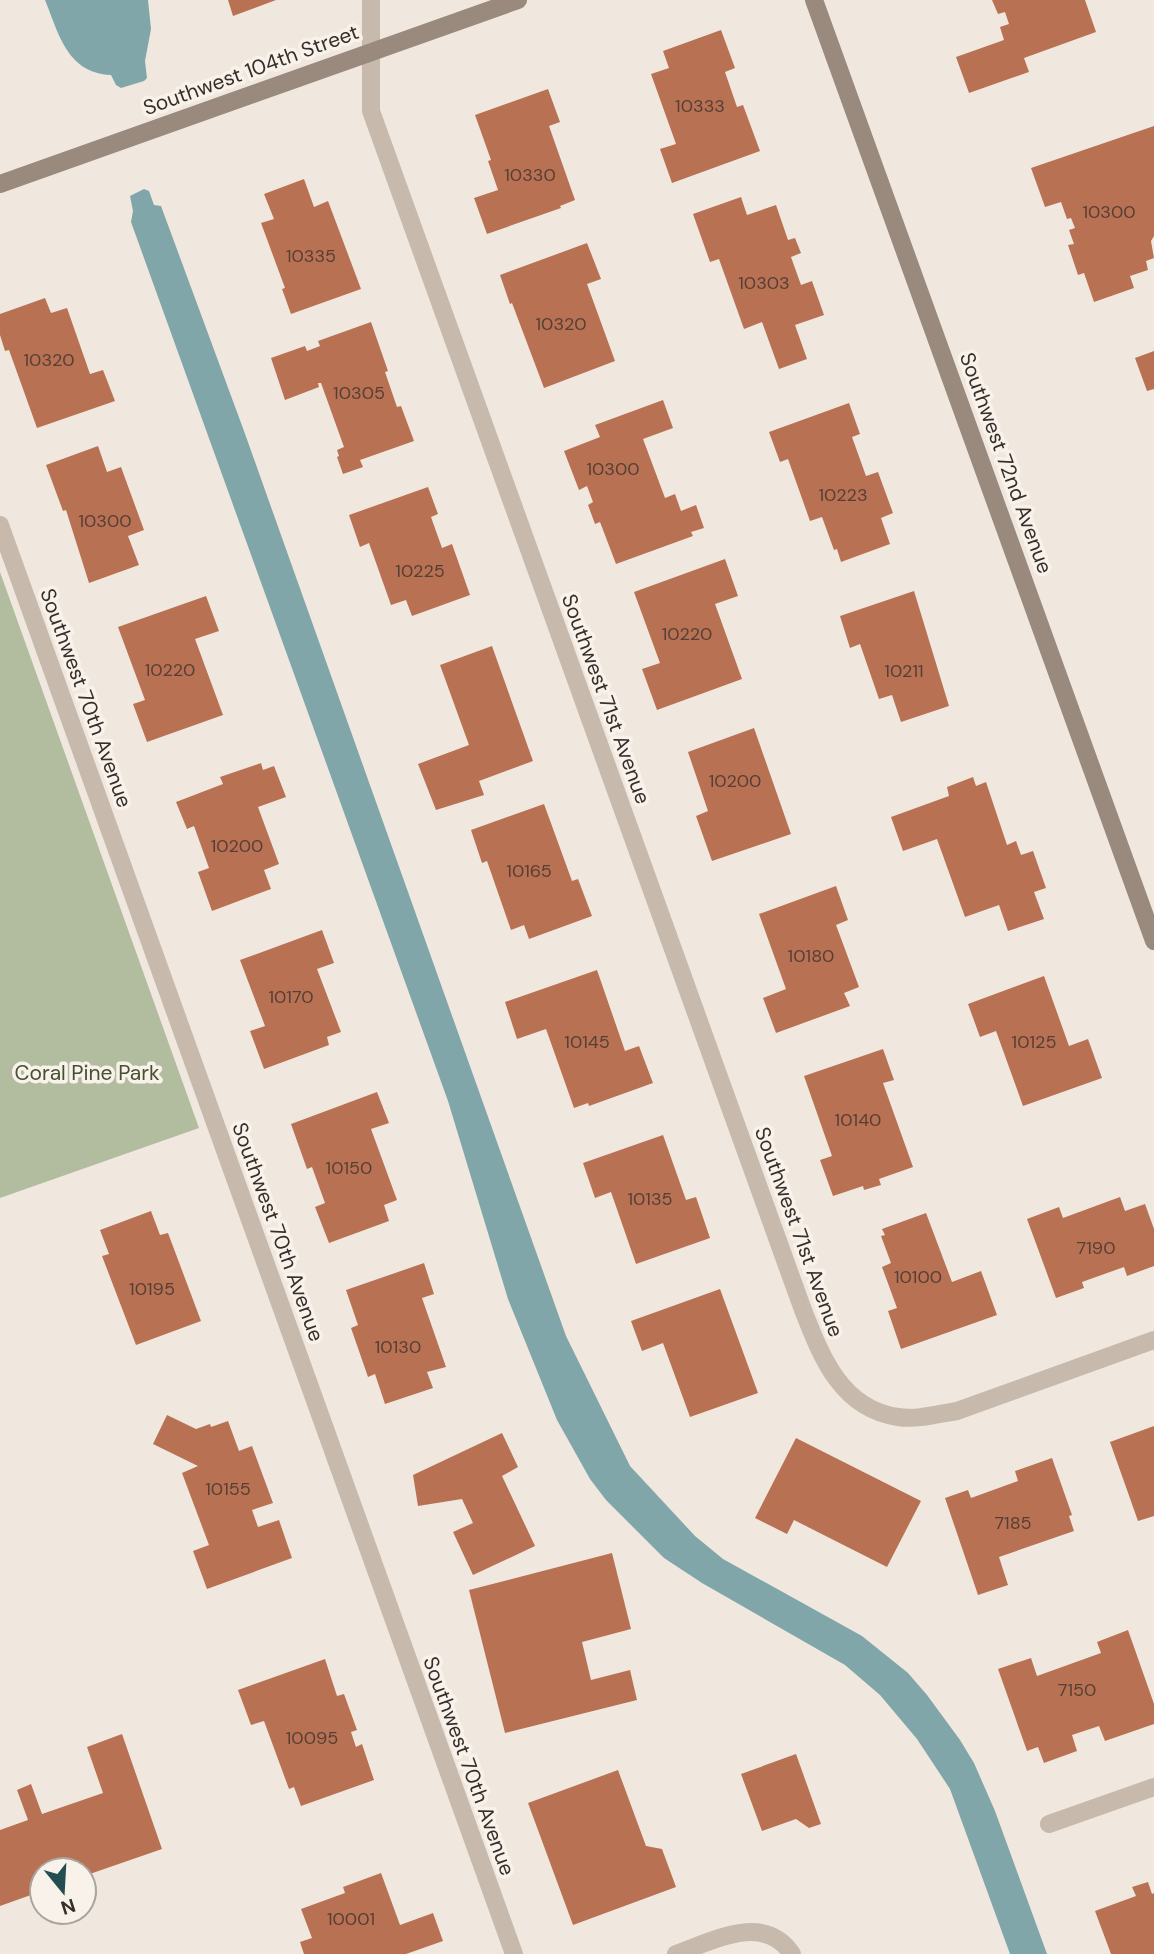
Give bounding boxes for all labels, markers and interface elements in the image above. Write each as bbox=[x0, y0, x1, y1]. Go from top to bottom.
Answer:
street label: Southwest 104th Street bbox=[139, 18, 363, 122]
house number: 10333 bbox=[675, 94, 725, 118]
house number: 10330 bbox=[504, 163, 556, 187]
house number: 10300 bbox=[1082, 200, 1136, 224]
house number: 10335 bbox=[286, 244, 336, 268]
house number: 10303 bbox=[738, 271, 790, 295]
house number: 10320 bbox=[535, 312, 587, 336]
house number: 10320 bbox=[23, 348, 75, 372]
street label: Southwest 72nd Avenue bbox=[953, 349, 1059, 577]
house number: 10305 bbox=[333, 381, 385, 405]
house number: 10300 bbox=[586, 457, 640, 481]
house number: 10223 bbox=[818, 483, 868, 507]
house number: 10300 bbox=[78, 509, 132, 533]
house number: 10225 bbox=[395, 559, 445, 583]
street label: Southwest 70th Avenue bbox=[33, 585, 139, 811]
street label: Southwest 71st Avenue bbox=[555, 590, 657, 808]
house number: 10220 bbox=[662, 622, 712, 646]
house number: 10220 bbox=[145, 658, 195, 682]
house number: 10211 bbox=[884, 659, 924, 683]
house number: 10200 bbox=[709, 769, 761, 793]
house number: 10200 bbox=[211, 834, 263, 858]
house number: 10165 bbox=[506, 859, 552, 883]
house number: 10180 bbox=[788, 944, 834, 968]
house number: 10170 bbox=[268, 985, 314, 1009]
house number: 10145 bbox=[564, 1030, 610, 1054]
house number: 10125 bbox=[1012, 1030, 1056, 1054]
park label: Coral Pine Park bbox=[14, 1059, 160, 1087]
house number: 10140 bbox=[835, 1108, 881, 1132]
street label: Southwest 70th Avenue bbox=[225, 1119, 331, 1345]
street label: Southwest 71st Avenue bbox=[748, 1123, 850, 1341]
house number: 10150 bbox=[326, 1156, 372, 1180]
house number: 10135 bbox=[627, 1187, 673, 1211]
house number: 7190 bbox=[1077, 1236, 1115, 1260]
house number: 10100 bbox=[894, 1265, 942, 1289]
house number: 10195 bbox=[129, 1277, 175, 1301]
house number: 10130 bbox=[375, 1335, 421, 1359]
house number: 10155 bbox=[205, 1477, 251, 1501]
house number: 7185 bbox=[994, 1511, 1032, 1535]
street label: Southwest 70th Avenue bbox=[416, 1653, 522, 1879]
house number: 7150 bbox=[1058, 1678, 1096, 1702]
house number: 10095 bbox=[286, 1726, 338, 1750]
north arrow bbox=[28, 1856, 98, 1926]
text: N bbox=[58, 1893, 79, 1921]
house number: 10001 bbox=[327, 1907, 375, 1931]

